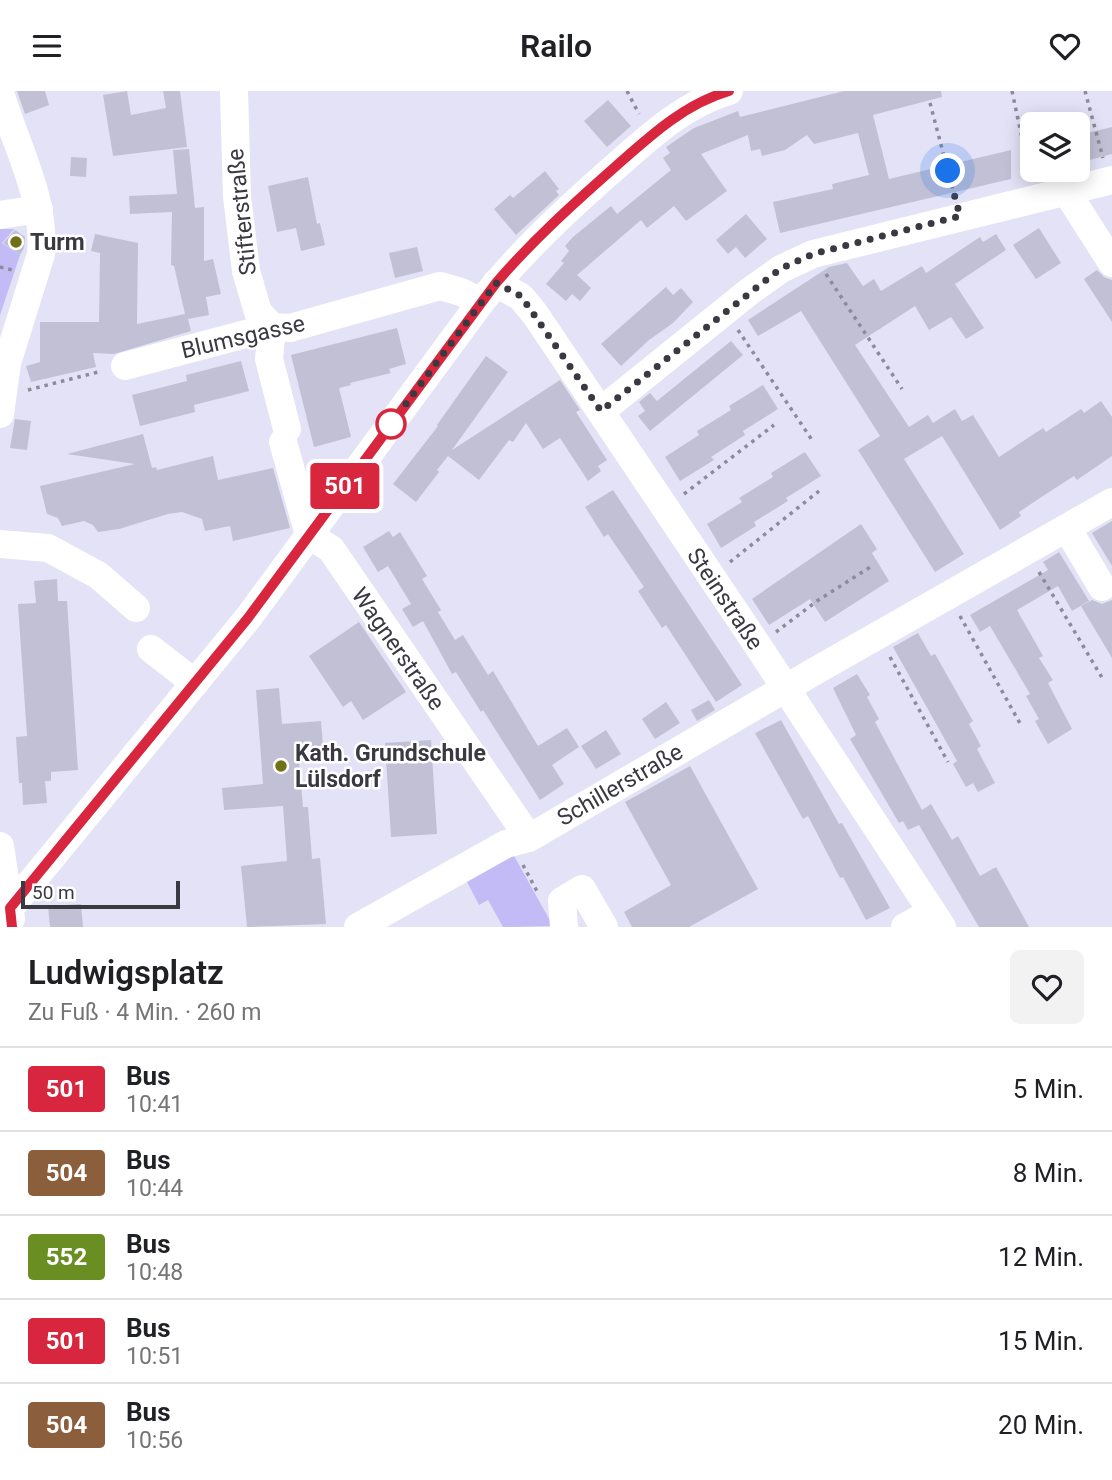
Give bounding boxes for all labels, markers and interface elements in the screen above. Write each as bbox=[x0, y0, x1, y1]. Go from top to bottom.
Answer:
icon: menu bbox=[28, 27, 66, 65]
text: Railo bbox=[520, 27, 592, 65]
icon: heart bbox=[1046, 27, 1084, 65]
map controls bbox=[1020, 112, 1090, 182]
button: layers bbox=[1020, 112, 1090, 182]
street label: Stifterstraße bbox=[222, 147, 262, 277]
your location bbox=[930, 153, 965, 188]
place label: Turm bbox=[30, 229, 85, 256]
marker: Turm bbox=[8, 234, 24, 250]
street label: Blumsgasse bbox=[179, 310, 307, 364]
unlabelled marker bbox=[376, 409, 406, 439]
line badge: 501 bbox=[305, 463, 385, 509]
text: 501 bbox=[324, 472, 366, 500]
street label: Steinstraße bbox=[681, 543, 769, 655]
street label: Wagnerstraße bbox=[346, 583, 450, 715]
street label: Schillerstraße bbox=[553, 738, 687, 832]
place label: Kath. Grundschule Lülsdorf bbox=[295, 740, 486, 793]
marker: Kath. Grundschule Lülsdorf bbox=[273, 758, 289, 774]
scale bar bbox=[21, 878, 180, 910]
text: 50 m bbox=[32, 881, 75, 904]
button: heart bbox=[1010, 950, 1084, 1024]
text: Ludwigsplatz bbox=[28, 953, 224, 992]
text: Zu Fuß · 4 Min. · 260 m bbox=[28, 999, 261, 1026]
text: Bus bbox=[126, 1061, 171, 1091]
text: 5 Min. bbox=[1013, 1074, 1084, 1104]
text: 501 bbox=[46, 1075, 87, 1103]
text: 10:41 bbox=[126, 1091, 183, 1118]
text: Bus bbox=[126, 1145, 171, 1175]
text: 8 Min. bbox=[1013, 1158, 1084, 1188]
text: 504 bbox=[46, 1159, 87, 1187]
text: 10:44 bbox=[126, 1175, 183, 1202]
text: Bus bbox=[126, 1229, 171, 1259]
text: 12 Min. bbox=[998, 1242, 1084, 1272]
text: 552 bbox=[46, 1243, 87, 1271]
text: 10:48 bbox=[126, 1259, 183, 1286]
text: Bus bbox=[126, 1313, 171, 1343]
text: 15 Min. bbox=[998, 1326, 1084, 1356]
text: 501 bbox=[46, 1327, 87, 1355]
text: 10:51 bbox=[126, 1343, 183, 1370]
text: Bus bbox=[126, 1397, 171, 1427]
text: 20 Min. bbox=[998, 1410, 1084, 1440]
text: 504 bbox=[46, 1411, 87, 1439]
text: 10:56 bbox=[126, 1427, 183, 1454]

